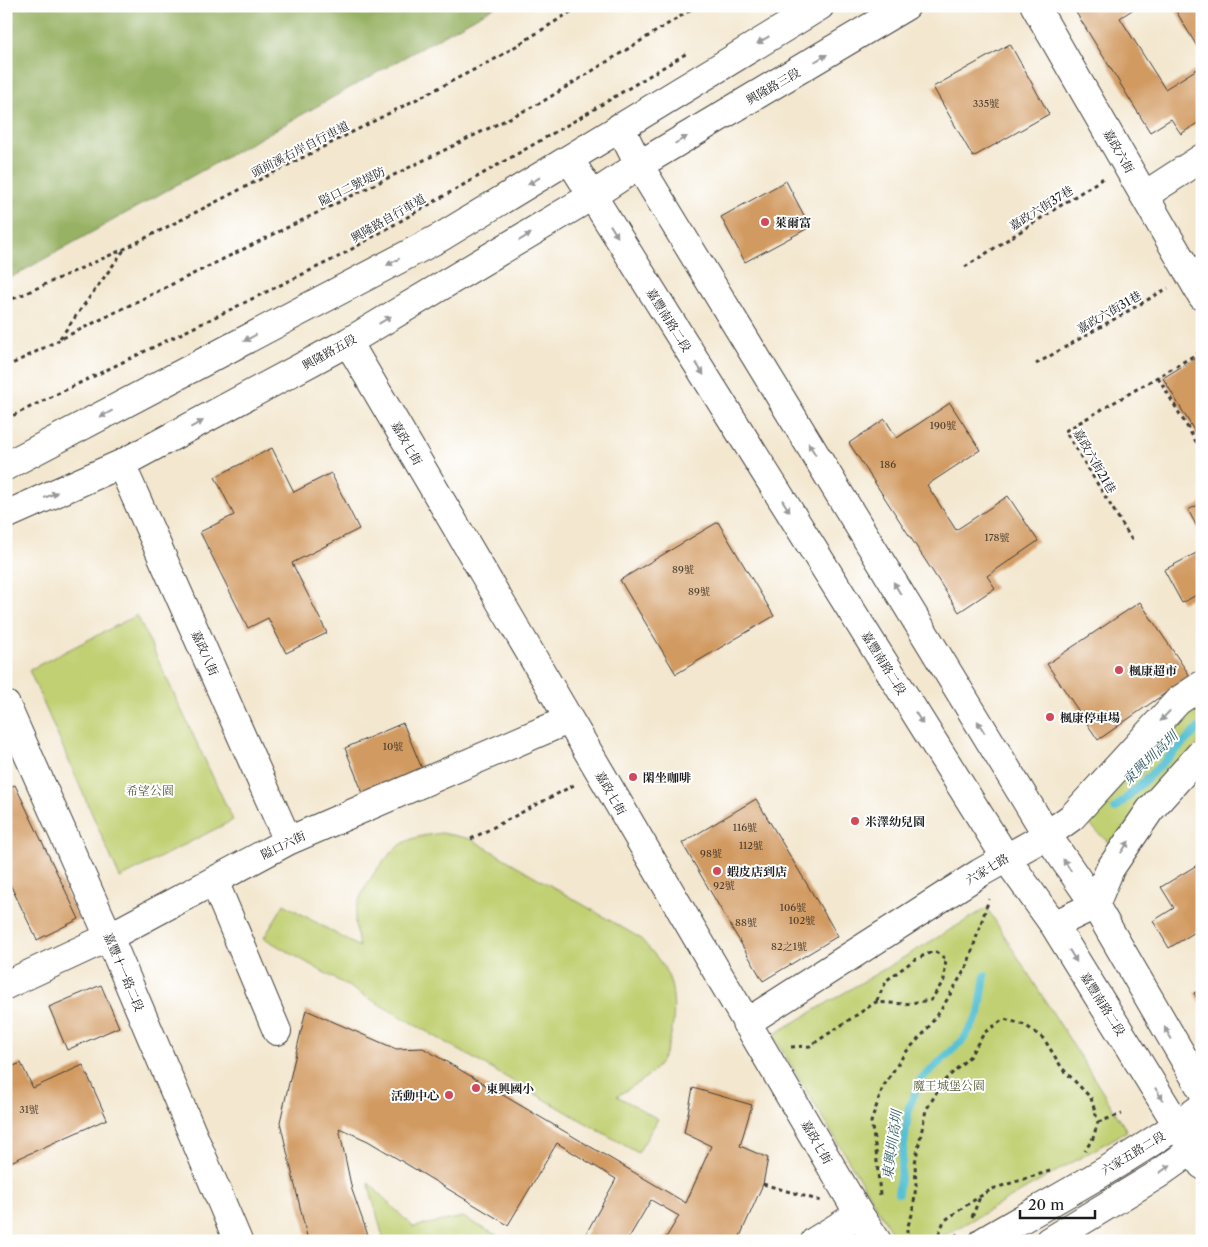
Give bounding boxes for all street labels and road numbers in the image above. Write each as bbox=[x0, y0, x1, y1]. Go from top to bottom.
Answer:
street label: 興隆路三段 bbox=[743, 65, 803, 107]
street label: 頭前溪右岸自行車道 bbox=[248, 118, 352, 180]
street label: 嘉政六街 bbox=[1101, 126, 1138, 176]
street label: 隘口二號堤防 bbox=[316, 163, 388, 209]
street label: 嘉政六街37巷 bbox=[1006, 182, 1076, 234]
street label: 興隆路自行車道 bbox=[348, 191, 428, 245]
street label: 嘉豐南路二段 bbox=[644, 285, 694, 355]
street label: 嘉政六街31巷 bbox=[1074, 288, 1144, 336]
street label: 興隆路五段 bbox=[299, 331, 359, 373]
street label: 嘉政七街 bbox=[389, 418, 426, 468]
street label: 嘉政六街21巷 bbox=[1071, 426, 1119, 496]
street label: 嘉政八街 bbox=[188, 628, 222, 679]
street label: 嘉豐南路二段 bbox=[859, 628, 909, 698]
street label: 嘉政七街 bbox=[593, 768, 630, 818]
street label: 隘口六街 bbox=[258, 827, 309, 862]
street label: 六家七路 bbox=[963, 850, 1011, 888]
street label: 嘉豐十一路二段 bbox=[101, 930, 147, 1014]
street label: 嘉豐南路二段 bbox=[1078, 969, 1128, 1039]
street label: 嘉政七街 bbox=[799, 1117, 836, 1167]
street label: 六家五路二段 bbox=[1098, 1128, 1168, 1178]

